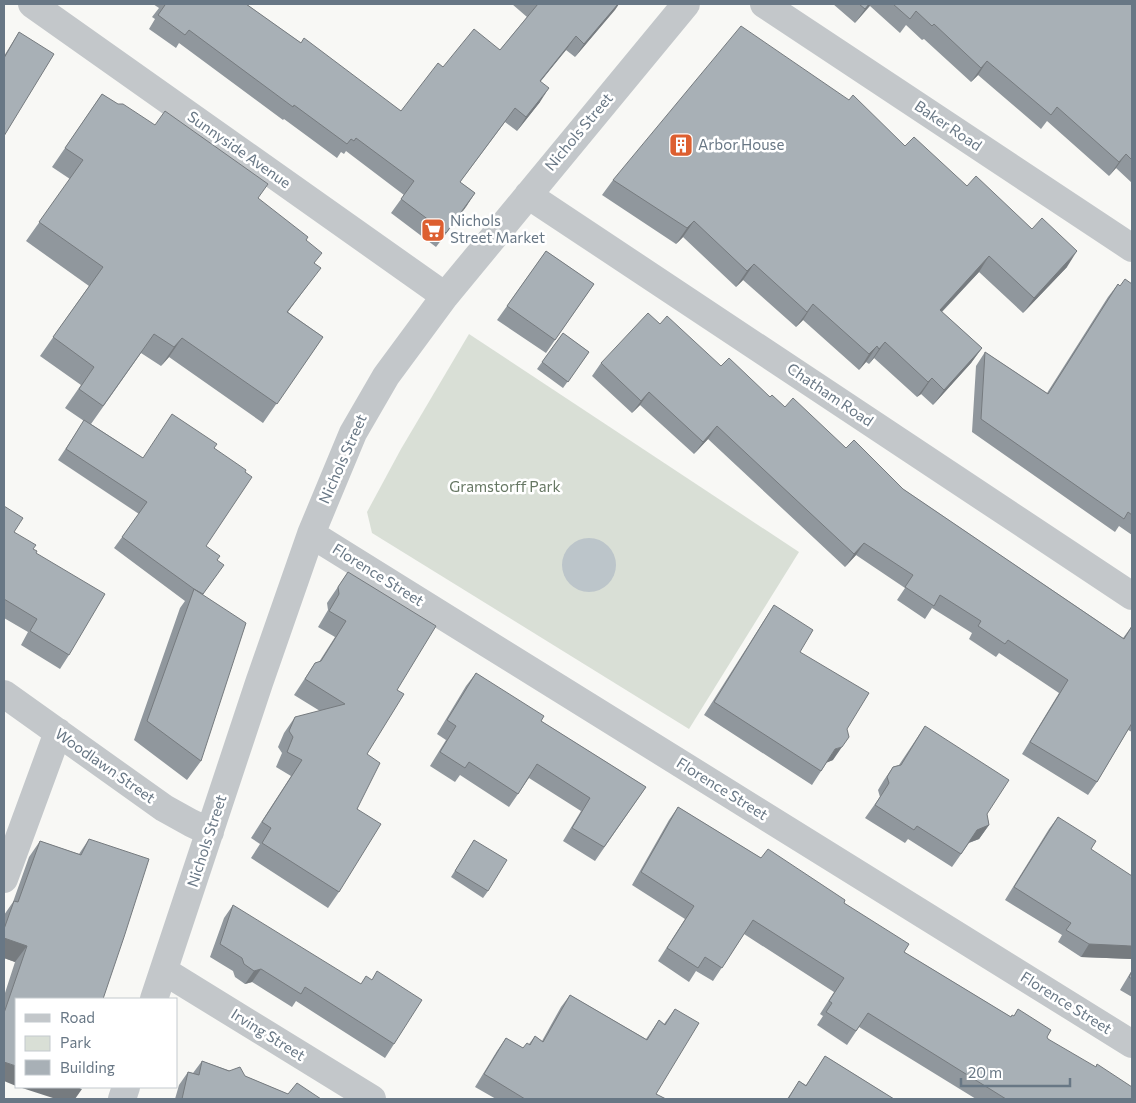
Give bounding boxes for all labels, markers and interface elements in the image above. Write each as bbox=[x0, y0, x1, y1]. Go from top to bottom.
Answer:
street label: Nichols Street bbox=[540, 89, 616, 174]
street label: Baker Road bbox=[912, 96, 986, 154]
street label: Sunnyside Avenue bbox=[184, 107, 295, 192]
building icon: Arbor House bbox=[668, 132, 694, 158]
place label: Arbor House bbox=[698, 135, 784, 153]
place label: Nichols Street Market bbox=[450, 211, 545, 246]
supermarket icon: Nichols Street Market bbox=[420, 217, 446, 243]
street label: Chatham Road bbox=[784, 359, 877, 430]
street label: Nichols Street bbox=[314, 411, 370, 506]
park label: Gramstorff Park bbox=[449, 477, 561, 495]
street label: Florence Street bbox=[330, 539, 427, 609]
street label: Woodlawn Street bbox=[52, 724, 159, 806]
street label: Florence Street bbox=[674, 753, 771, 823]
street label: Nichols Street bbox=[183, 792, 229, 889]
street label: Florence Street bbox=[1018, 967, 1115, 1037]
legend bbox=[15, 998, 178, 1088]
street label: Irving Street bbox=[228, 1004, 309, 1064]
text: Road bbox=[60, 1008, 95, 1026]
text: Park bbox=[60, 1033, 91, 1051]
scale bar bbox=[961, 1056, 1070, 1088]
text: Building bbox=[60, 1058, 115, 1076]
text: 20 m bbox=[968, 1063, 1002, 1081]

